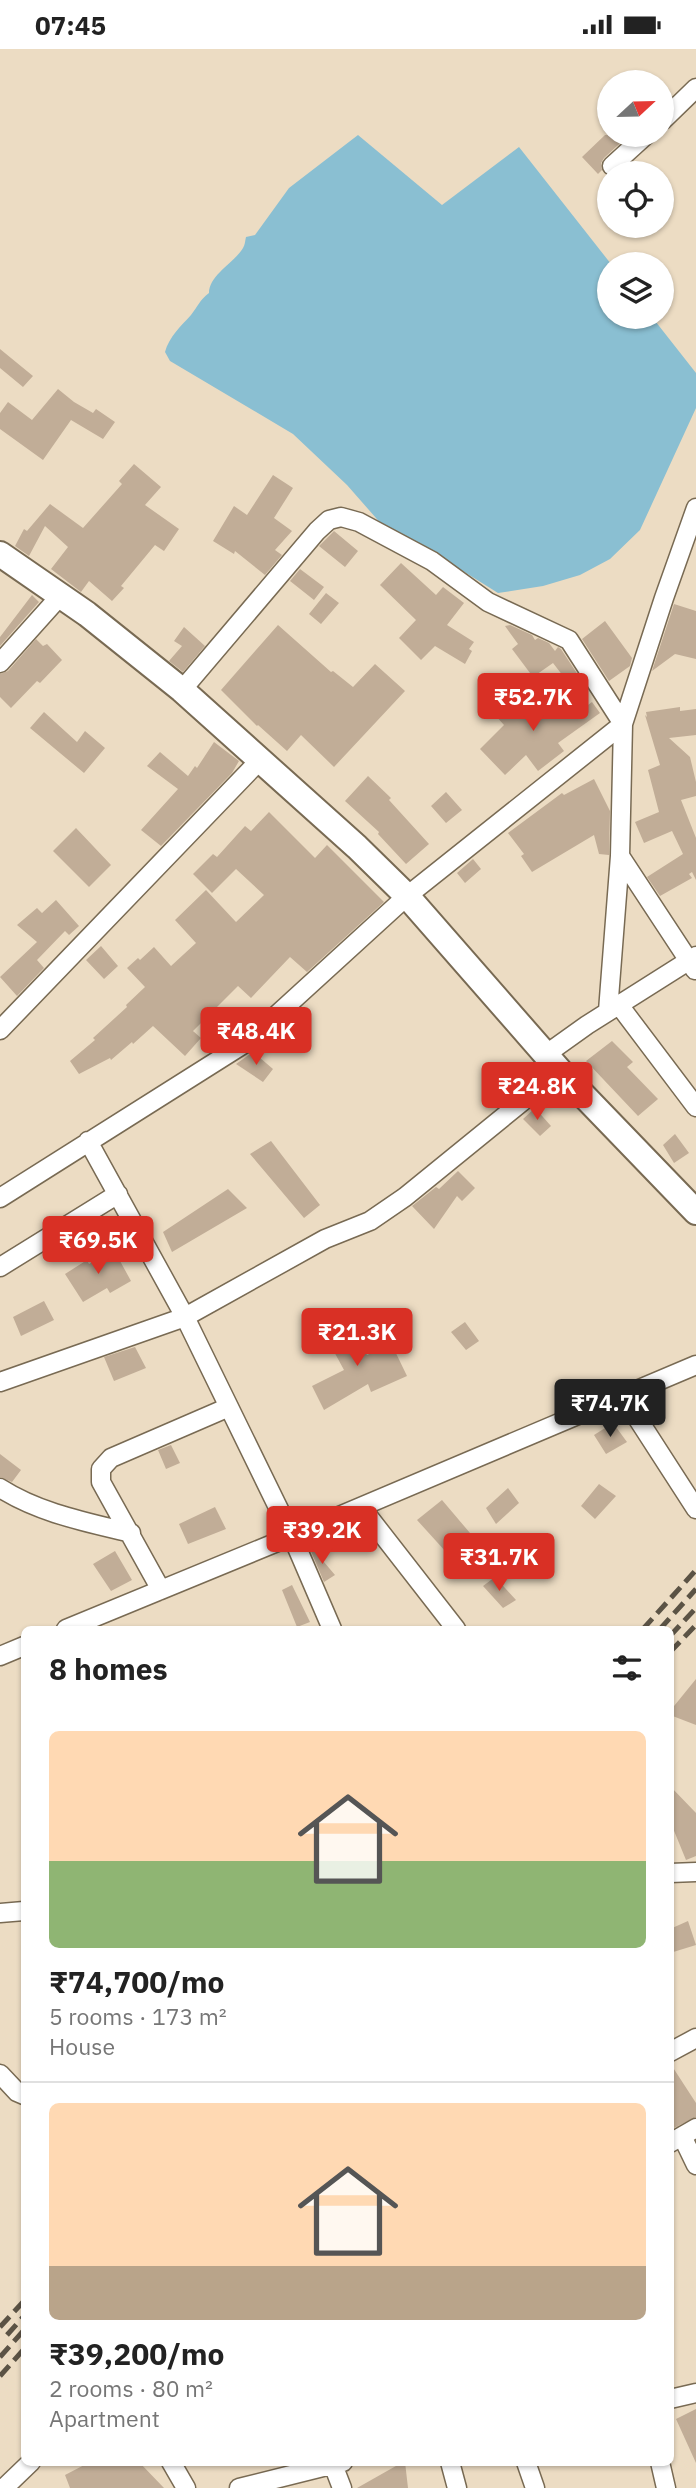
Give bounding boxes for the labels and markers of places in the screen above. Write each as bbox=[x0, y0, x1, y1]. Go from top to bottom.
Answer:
pin: ₹52.7K bbox=[476, 673, 590, 733]
pin: ₹48.4K bbox=[199, 1007, 313, 1067]
pin: ₹24.8K bbox=[480, 1063, 594, 1122]
pin: ₹69.5K bbox=[41, 1217, 155, 1276]
pin: ₹21.3K bbox=[300, 1309, 414, 1368]
pin: ₹74.7K bbox=[553, 1379, 667, 1439]
pin: ₹39.2K bbox=[265, 1507, 379, 1566]
pin: ₹31.7K bbox=[442, 1533, 556, 1593]

